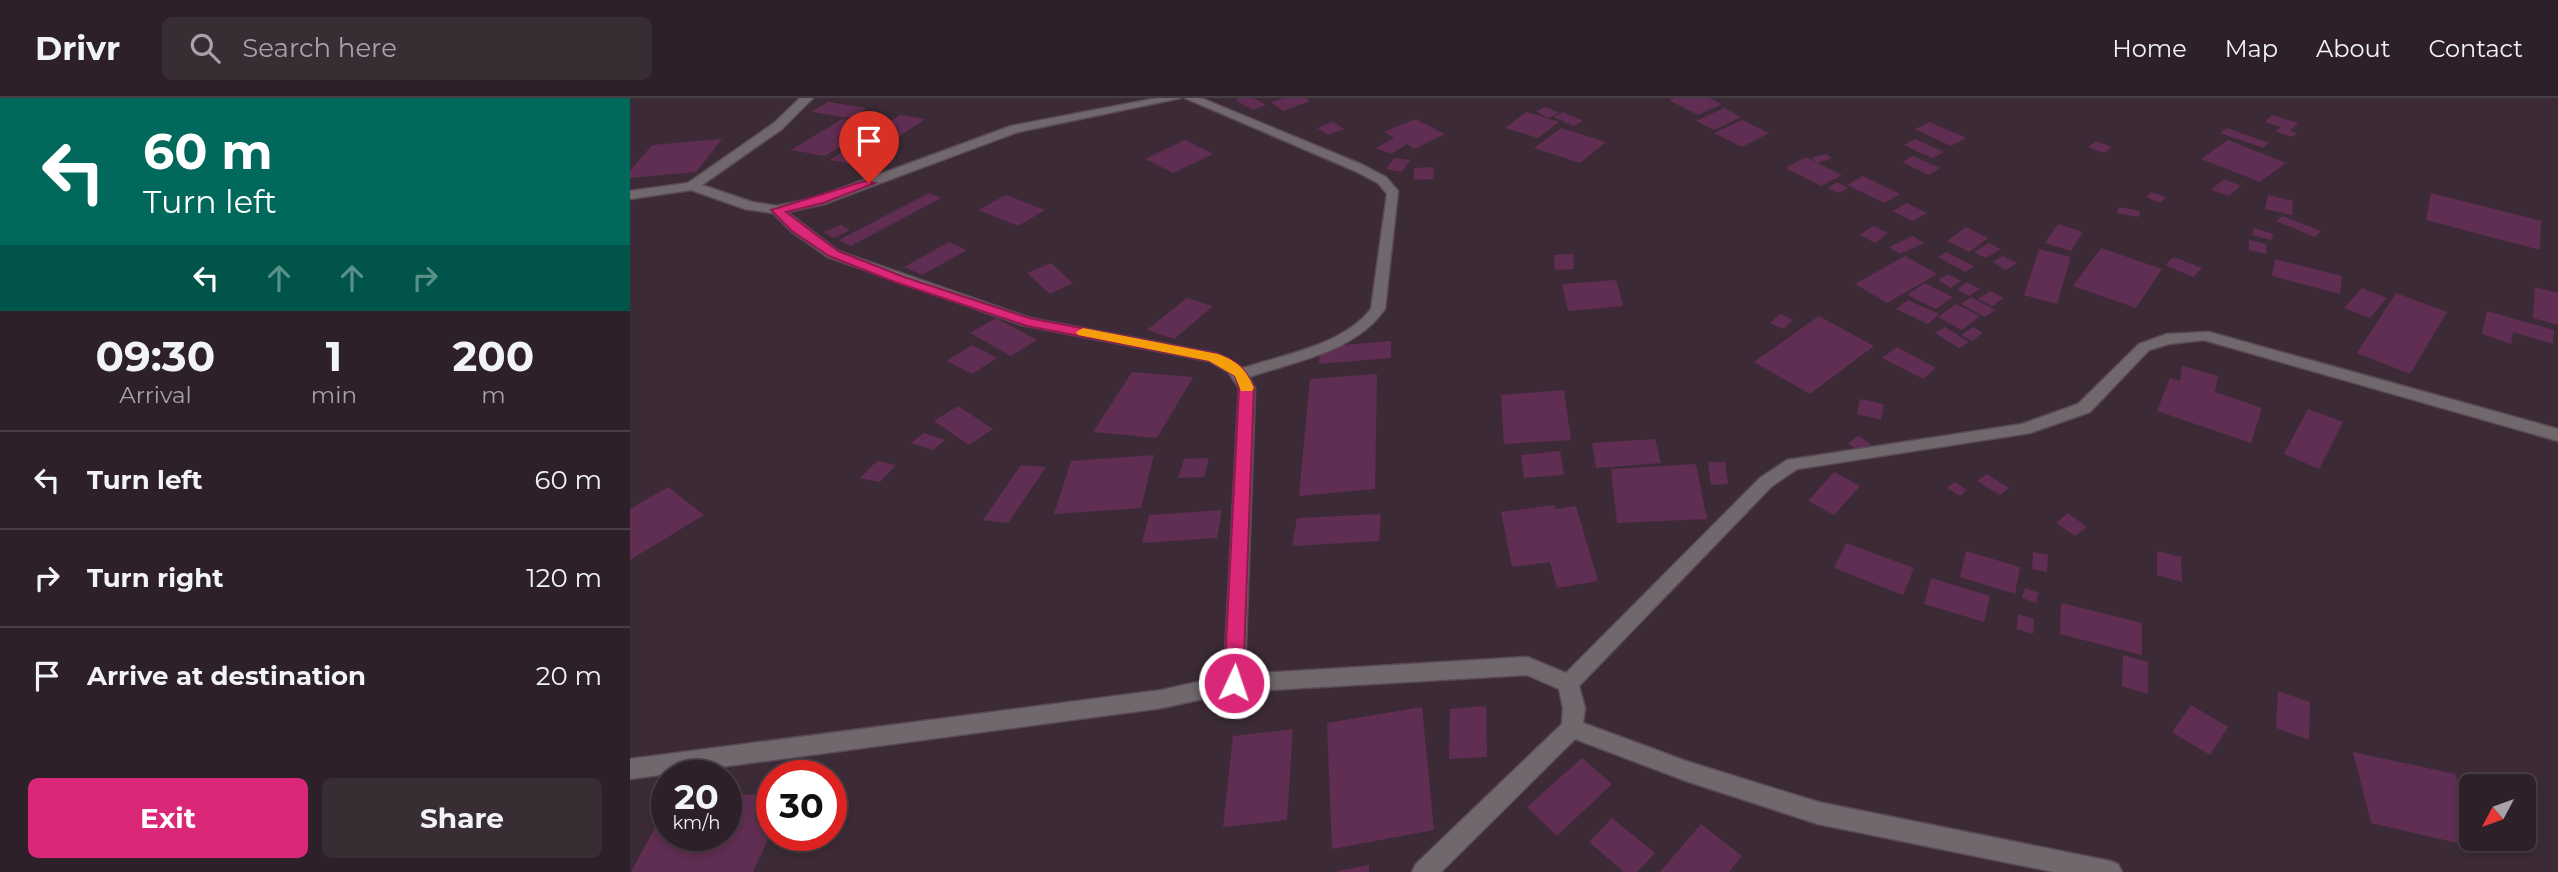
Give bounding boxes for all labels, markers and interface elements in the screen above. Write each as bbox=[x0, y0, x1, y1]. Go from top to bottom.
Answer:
search box bbox=[162, 17, 652, 80]
text: Drivr bbox=[35, 28, 120, 68]
icon: search bbox=[186, 29, 224, 67]
text: Search here bbox=[242, 32, 397, 64]
text: Home bbox=[2112, 34, 2187, 63]
text: Map bbox=[2225, 34, 2278, 63]
text: About bbox=[2316, 34, 2390, 63]
text: Contact bbox=[2428, 34, 2523, 63]
pin bbox=[839, 111, 899, 183]
text: 60 m bbox=[143, 122, 273, 181]
icon: arrive bbox=[850, 122, 888, 160]
icon: left bbox=[28, 126, 119, 217]
text: Turn left bbox=[143, 182, 277, 221]
icon: left bbox=[187, 259, 225, 297]
icon: ahead bbox=[260, 259, 298, 297]
icon: ahead bbox=[333, 259, 371, 297]
icon: right bbox=[406, 259, 444, 297]
text: 09:30 bbox=[96, 330, 215, 382]
text: 1 bbox=[326, 330, 342, 382]
text: 200 bbox=[453, 330, 534, 382]
text: Arrival bbox=[119, 381, 192, 409]
text: min bbox=[311, 381, 357, 409]
text: m bbox=[481, 381, 506, 409]
icon: left bbox=[28, 461, 66, 499]
text: Turn left bbox=[87, 464, 203, 496]
text: 60 m bbox=[535, 464, 602, 496]
icon: right bbox=[28, 559, 66, 597]
text: Turn right bbox=[87, 562, 223, 594]
text: 120 m bbox=[526, 562, 602, 594]
position arrow bbox=[1197, 646, 1271, 720]
icon: arrive bbox=[28, 657, 66, 695]
text: Arrive at destination bbox=[87, 660, 366, 692]
text: 20 m bbox=[536, 660, 602, 692]
speed limit sign: 30 bbox=[756, 760, 847, 851]
north arrow bbox=[2459, 774, 2536, 850]
map controls bbox=[2459, 774, 2536, 851]
text: 20 bbox=[674, 775, 719, 818]
button: Exit bbox=[28, 778, 308, 858]
button: Share bbox=[322, 778, 602, 858]
text: km/h bbox=[672, 812, 721, 834]

